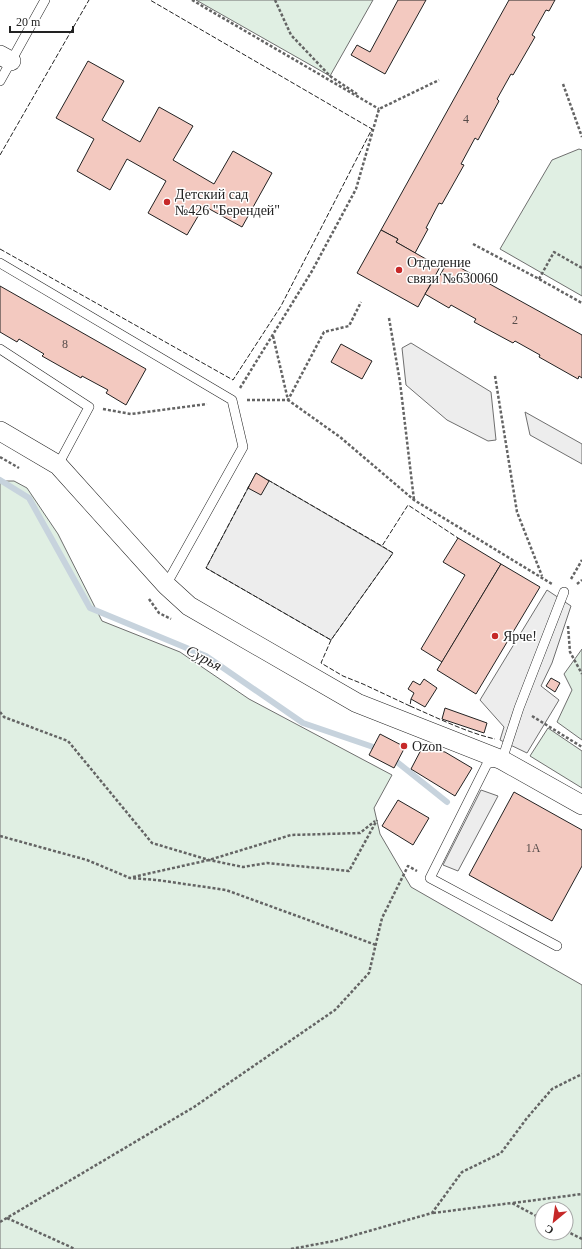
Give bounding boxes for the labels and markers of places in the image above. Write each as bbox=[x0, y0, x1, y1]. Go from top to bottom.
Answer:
place label: Детский сад №426 "Берендей" bbox=[175, 187, 280, 218]
marker: Детский сад №426 "Берендей" bbox=[162, 197, 172, 207]
place label: Отделение связи №630060 bbox=[407, 255, 498, 286]
marker: Отделение связи №630060 bbox=[394, 265, 404, 275]
place label: Ярче! bbox=[503, 629, 537, 644]
marker: Ярче! bbox=[490, 631, 500, 641]
place label: Ozon bbox=[412, 739, 442, 754]
marker: Ozon bbox=[399, 741, 409, 751]

